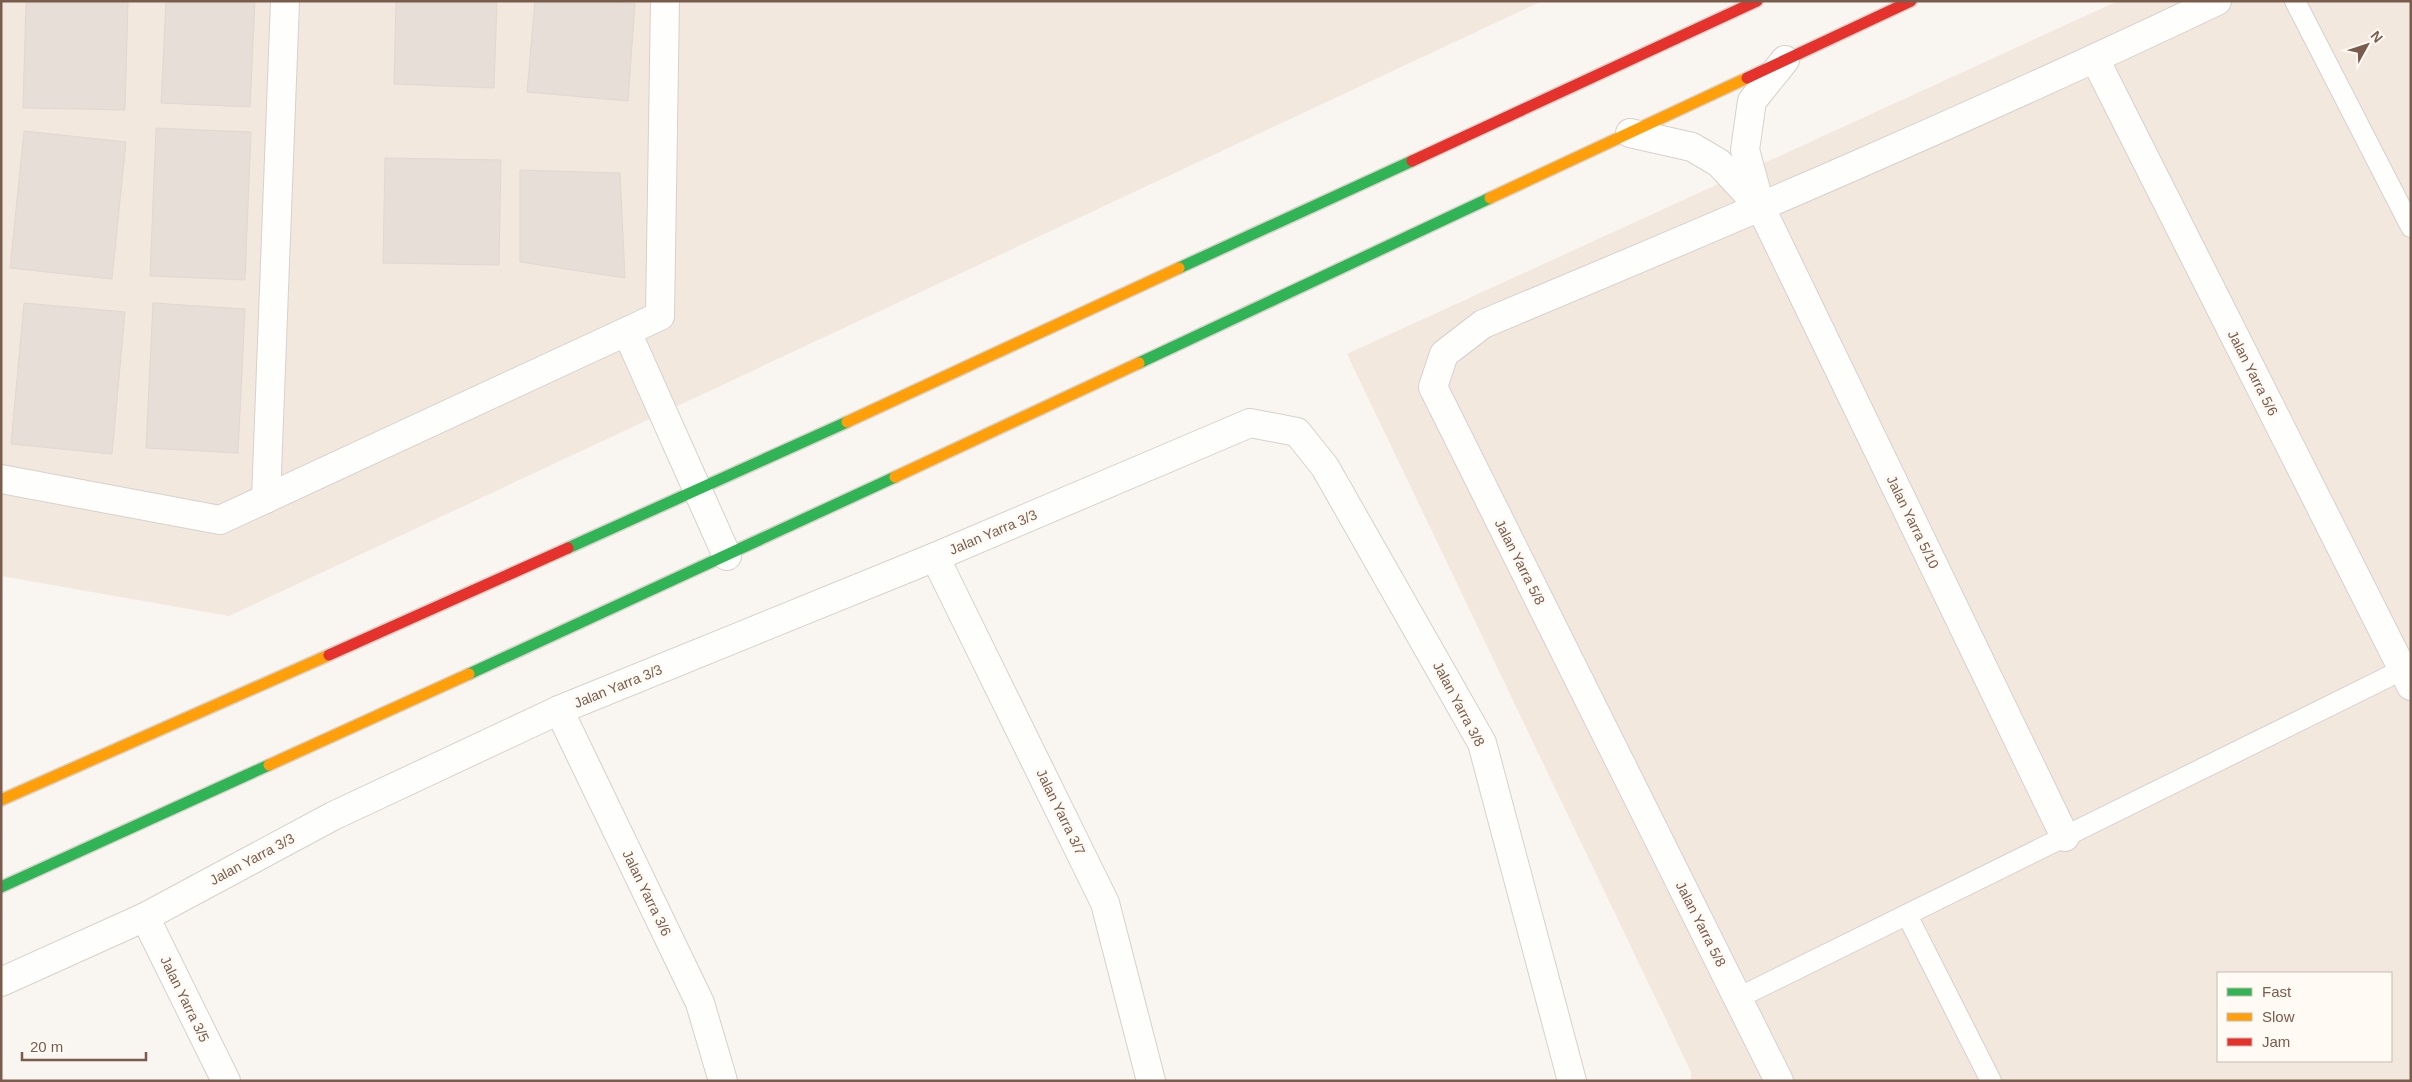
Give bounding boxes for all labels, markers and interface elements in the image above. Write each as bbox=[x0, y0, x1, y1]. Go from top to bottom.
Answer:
north arrow bbox=[2342, 20, 2392, 70]
text: N bbox=[2368, 28, 2386, 46]
street label: Jalan Yarra 5/6 bbox=[2225, 328, 2281, 419]
street label: Jalan Yarra 5/10 bbox=[1884, 473, 1943, 571]
street label: Jalan Yarra 3/3 bbox=[947, 506, 1039, 558]
street label: Jalan Yarra 5/8 bbox=[1492, 517, 1548, 608]
street label: Jalan Yarra 3/8 bbox=[1430, 659, 1488, 749]
street label: Jalan Yarra 3/3 bbox=[572, 661, 665, 711]
street label: Jalan Yarra 3/7 bbox=[1033, 766, 1089, 858]
street label: Jalan Yarra 3/3 bbox=[207, 830, 297, 888]
street label: Jalan Yarra 3/6 bbox=[619, 847, 675, 939]
street label: Jalan Yarra 5/8 bbox=[1673, 879, 1729, 970]
street label: Jalan Yarra 3/5 bbox=[157, 953, 213, 1045]
legend bbox=[2217, 972, 2392, 1062]
text: Fast bbox=[2262, 983, 2292, 1000]
text: Slow bbox=[2262, 1008, 2295, 1025]
scale bar bbox=[22, 1030, 146, 1062]
text: Jam bbox=[2262, 1033, 2290, 1050]
text: 20 m bbox=[30, 1038, 63, 1055]

